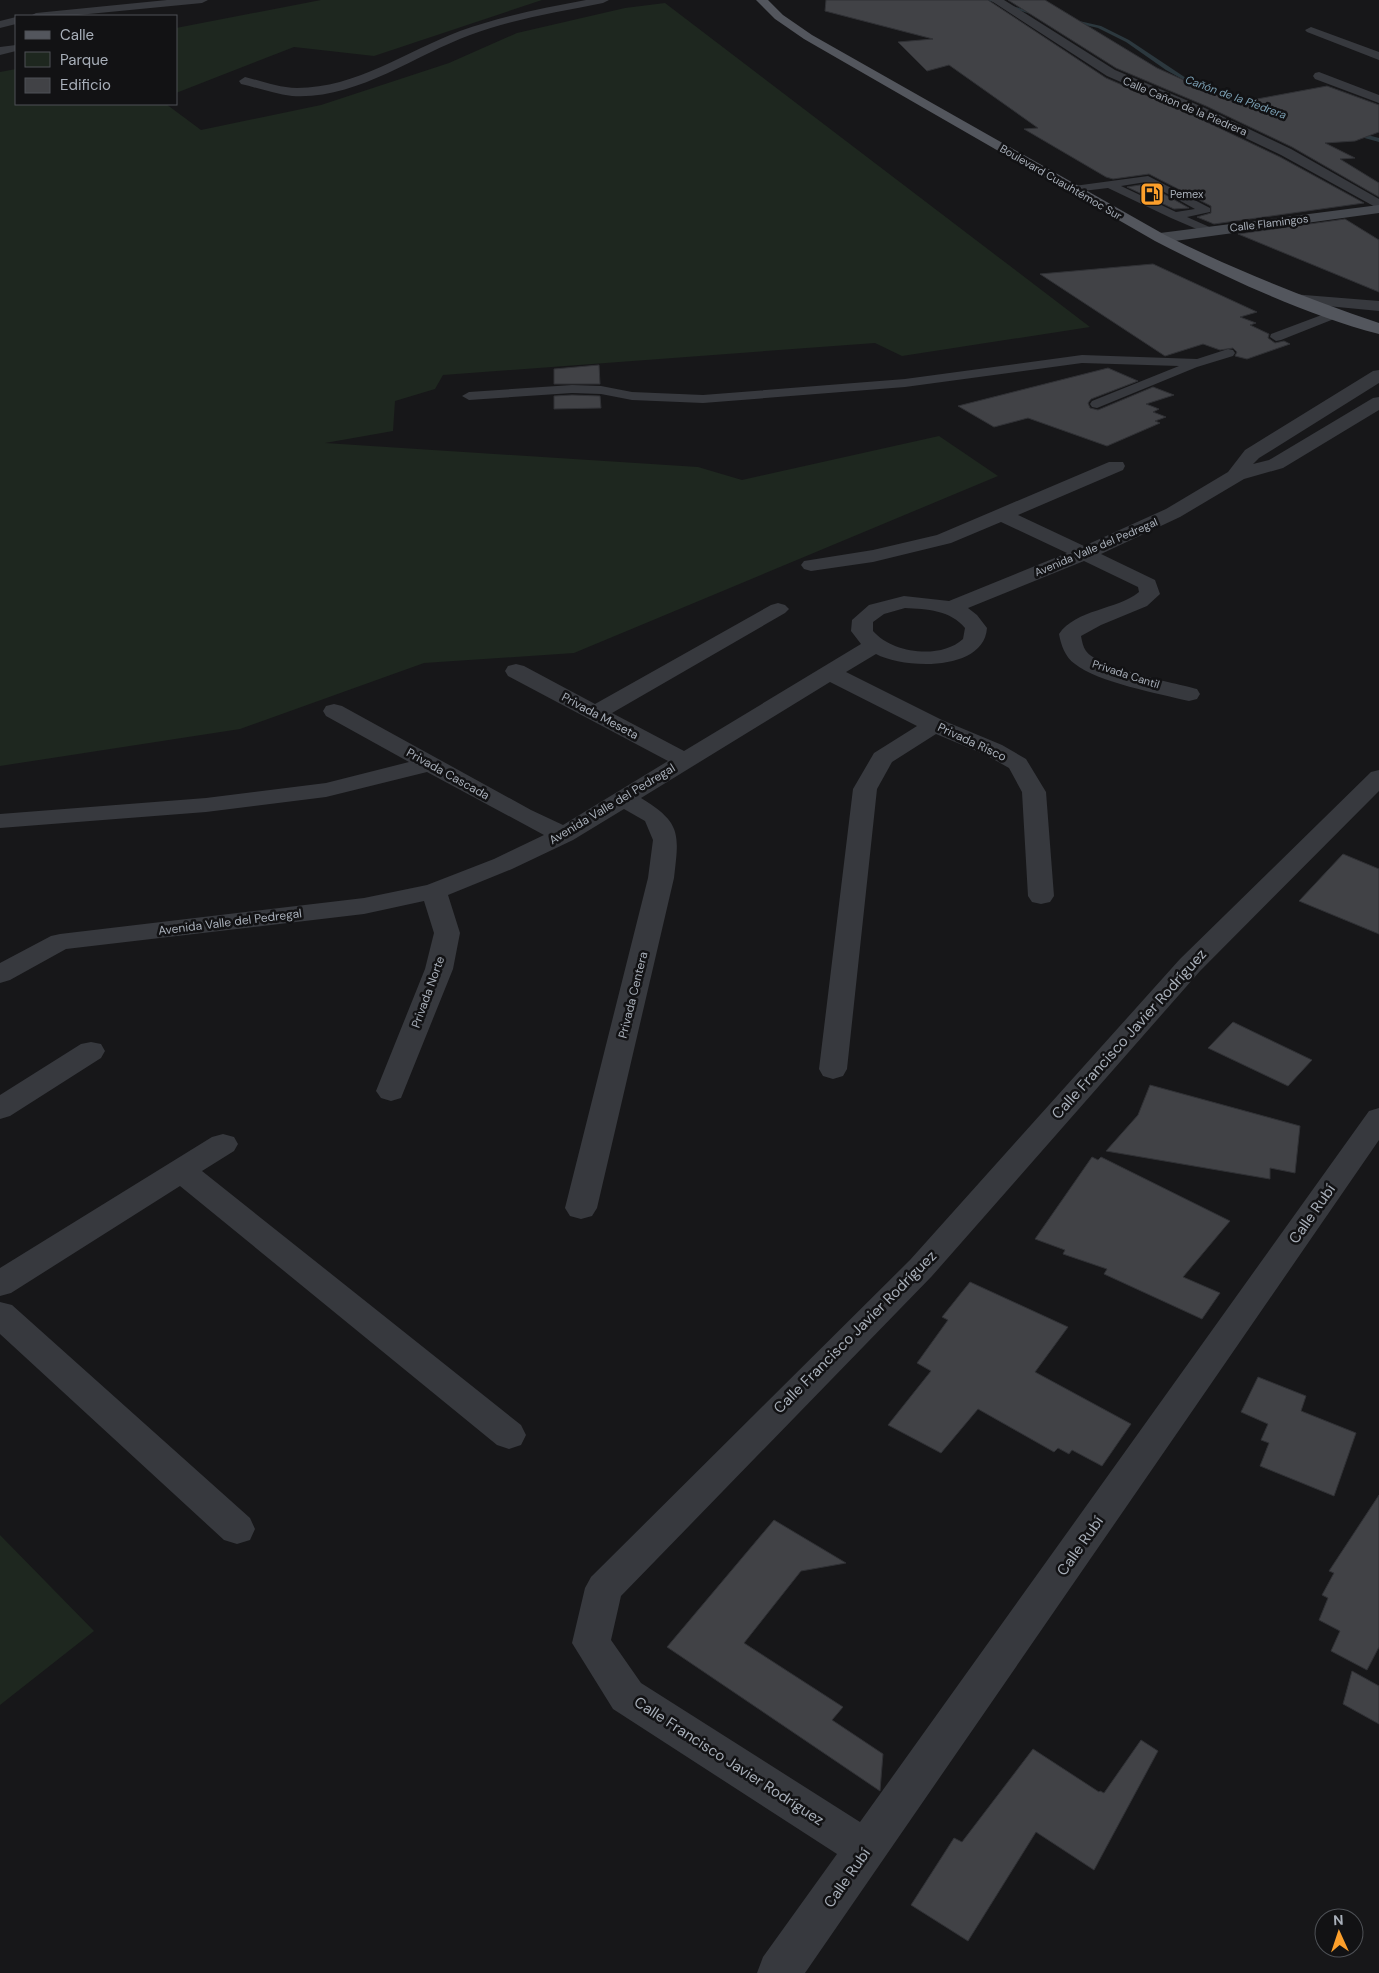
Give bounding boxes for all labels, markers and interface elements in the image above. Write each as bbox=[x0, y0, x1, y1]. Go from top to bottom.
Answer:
legend bbox=[15, 15, 178, 105]
text: Calle bbox=[60, 25, 94, 45]
text: Parque bbox=[60, 50, 108, 70]
water label: Cañón de la Piedrera bbox=[1183, 72, 1289, 122]
street label: Calle Cañon de la Piedrera bbox=[1121, 73, 1249, 139]
text: Edificio bbox=[60, 75, 111, 95]
street label: Boulevard Cuauhtémoc Sur bbox=[997, 141, 1125, 223]
fuel station icon: Pemex bbox=[1139, 181, 1165, 207]
place label: Pemex bbox=[1170, 187, 1204, 201]
street label: Calle Flamingos bbox=[1229, 211, 1309, 235]
street label: Avenida Valle del Pedregal bbox=[1032, 515, 1160, 579]
street label: Privada Cantil bbox=[1091, 657, 1161, 691]
street label: Privada Meseta bbox=[559, 689, 641, 743]
street label: Privada Risco bbox=[935, 719, 1009, 765]
street label: Privada Cascada bbox=[404, 745, 492, 803]
street label: Avenida Valle del Pedregal bbox=[546, 760, 678, 848]
street label: Avenida Valle del Pedregal bbox=[157, 905, 303, 939]
street label: Calle Francisco Javier Rodríguez bbox=[1047, 945, 1211, 1123]
street label: Privada Centera bbox=[615, 950, 651, 1040]
street label: Privada Norte bbox=[408, 954, 448, 1030]
street label: Calle Rubí bbox=[1284, 1180, 1340, 1248]
street label: Calle Francisco Javier Rodríguez bbox=[769, 1246, 941, 1418]
street label: Calle Rubí bbox=[1052, 1512, 1108, 1580]
street label: Calle Francisco Javier Rodríguez bbox=[630, 1692, 828, 1830]
street label: Calle Rubí bbox=[819, 1844, 875, 1912]
north arrow bbox=[1314, 1908, 1364, 1958]
text: N bbox=[1333, 1911, 1344, 1929]

